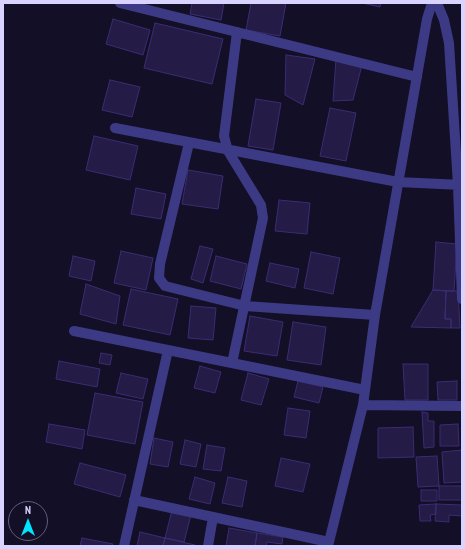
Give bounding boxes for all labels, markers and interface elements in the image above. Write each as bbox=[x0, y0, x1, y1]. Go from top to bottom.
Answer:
north arrow bbox=[8, 501, 48, 541]
text: N bbox=[25, 503, 31, 517]

